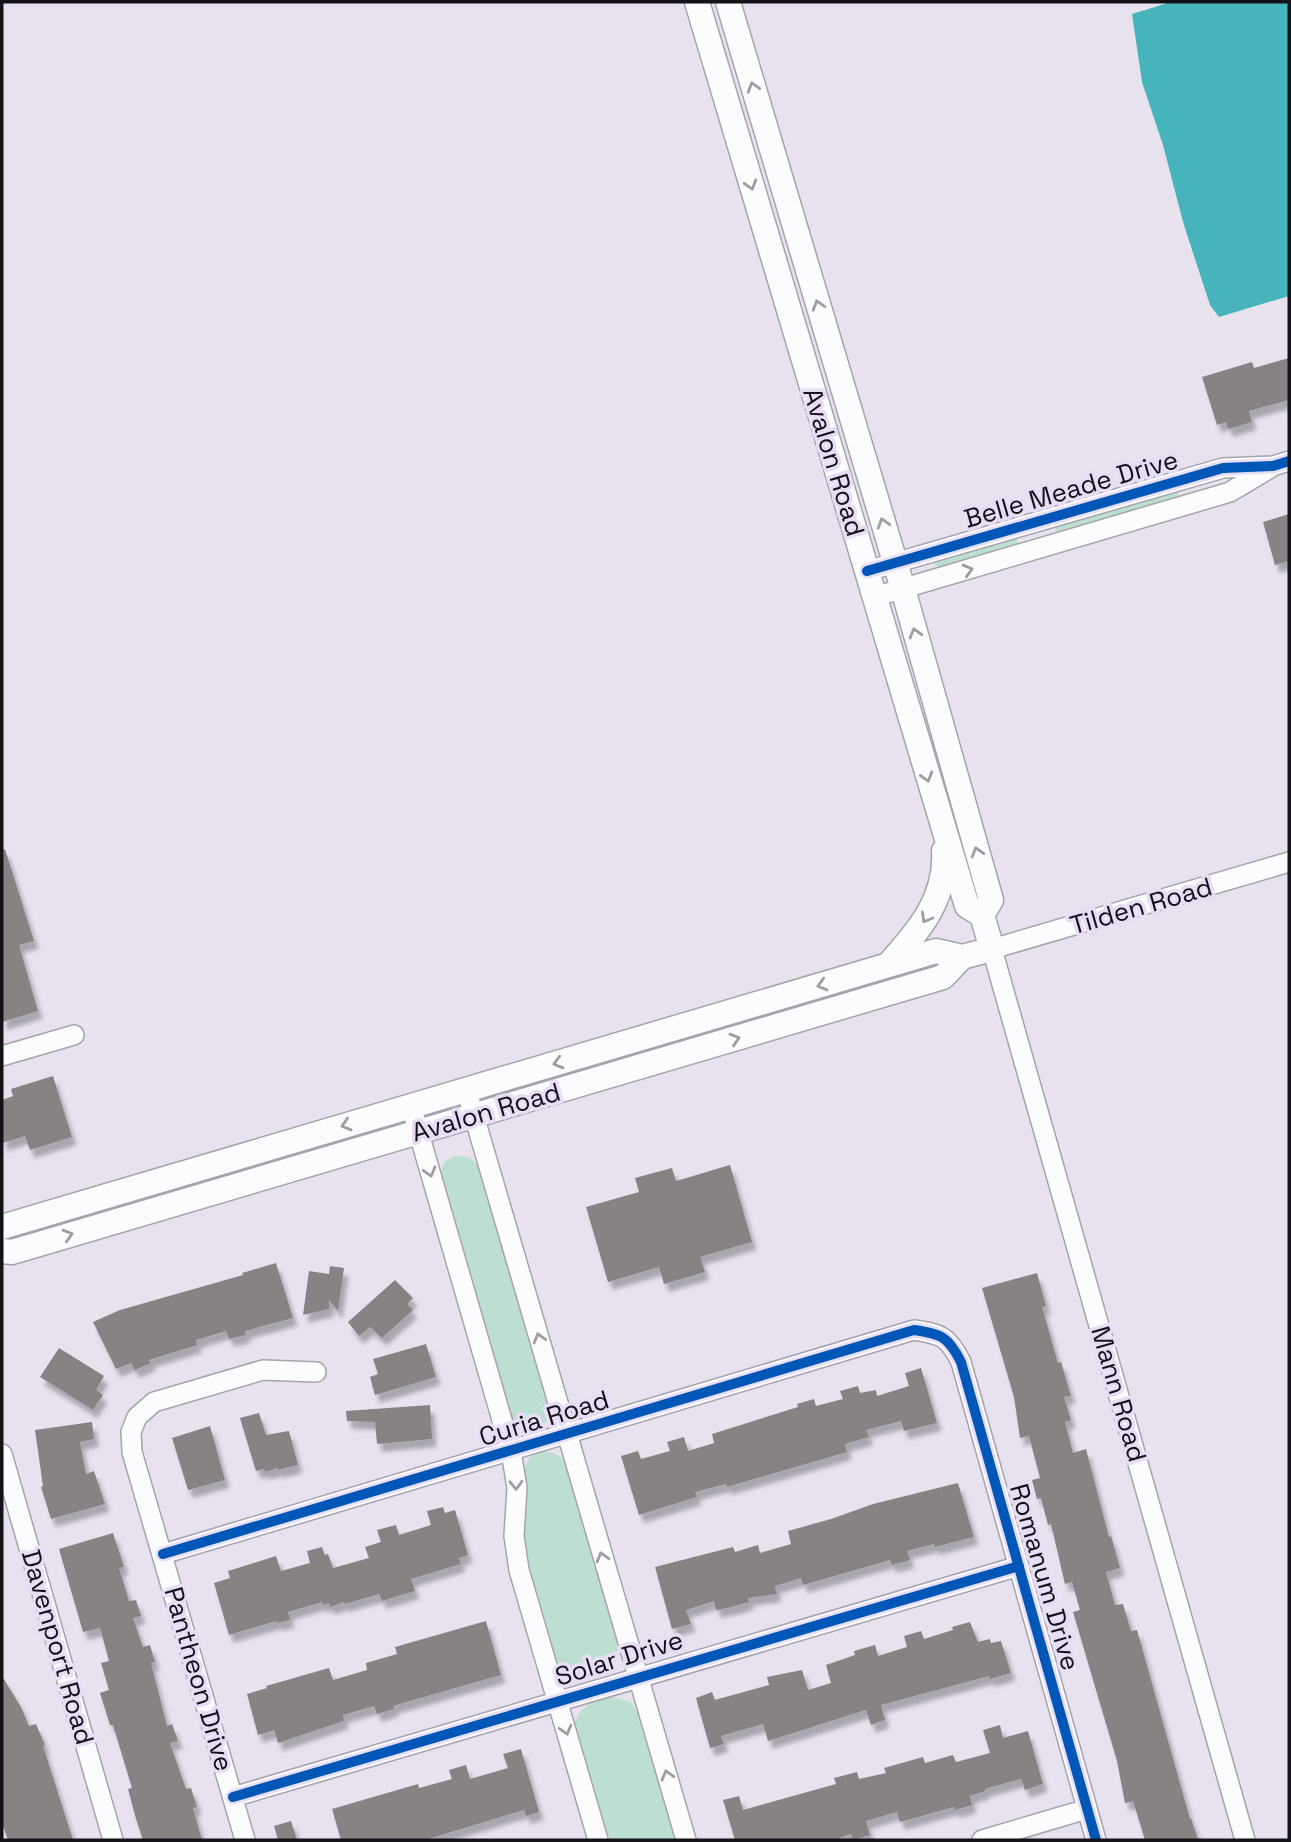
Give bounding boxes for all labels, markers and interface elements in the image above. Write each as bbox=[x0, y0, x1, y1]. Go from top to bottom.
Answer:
one-way arrow bbox=[747, 81, 762, 93]
one-way arrow bbox=[743, 178, 758, 190]
one-way arrow bbox=[812, 299, 827, 311]
street label: Avalon Road bbox=[795, 384, 873, 540]
street label: Belle Meade Drive bbox=[960, 442, 1182, 536]
one-way arrow bbox=[877, 517, 892, 529]
one-way arrow bbox=[962, 563, 974, 578]
one-way arrow bbox=[909, 627, 924, 639]
one-way arrow bbox=[919, 771, 934, 783]
one-way arrow bbox=[971, 846, 986, 858]
street label: Tilden Road bbox=[1066, 869, 1216, 943]
one-way arrow bbox=[921, 911, 934, 924]
one-way arrow bbox=[816, 977, 828, 991]
one-way arrow bbox=[729, 1032, 741, 1047]
one-way arrow bbox=[552, 1054, 564, 1069]
street label: Avalon Road bbox=[408, 1075, 564, 1149]
one-way arrow bbox=[340, 1117, 352, 1132]
one-way arrow bbox=[421, 1166, 436, 1178]
one-way arrow bbox=[61, 1229, 73, 1244]
street label: Mann Road bbox=[1083, 1322, 1155, 1466]
one-way arrow bbox=[532, 1332, 547, 1344]
street label: Curia Road bbox=[475, 1382, 613, 1454]
one-way arrow bbox=[509, 1480, 524, 1491]
street label: Romanum Drive bbox=[1002, 1480, 1088, 1674]
street label: Davenport Road bbox=[14, 1546, 102, 1748]
one-way arrow bbox=[596, 1551, 611, 1563]
street label: Pantheon Drive bbox=[156, 1583, 242, 1775]
street label: Solar Drive bbox=[551, 1622, 687, 1694]
one-way arrow bbox=[558, 1724, 573, 1736]
one-way arrow bbox=[660, 1769, 675, 1781]

